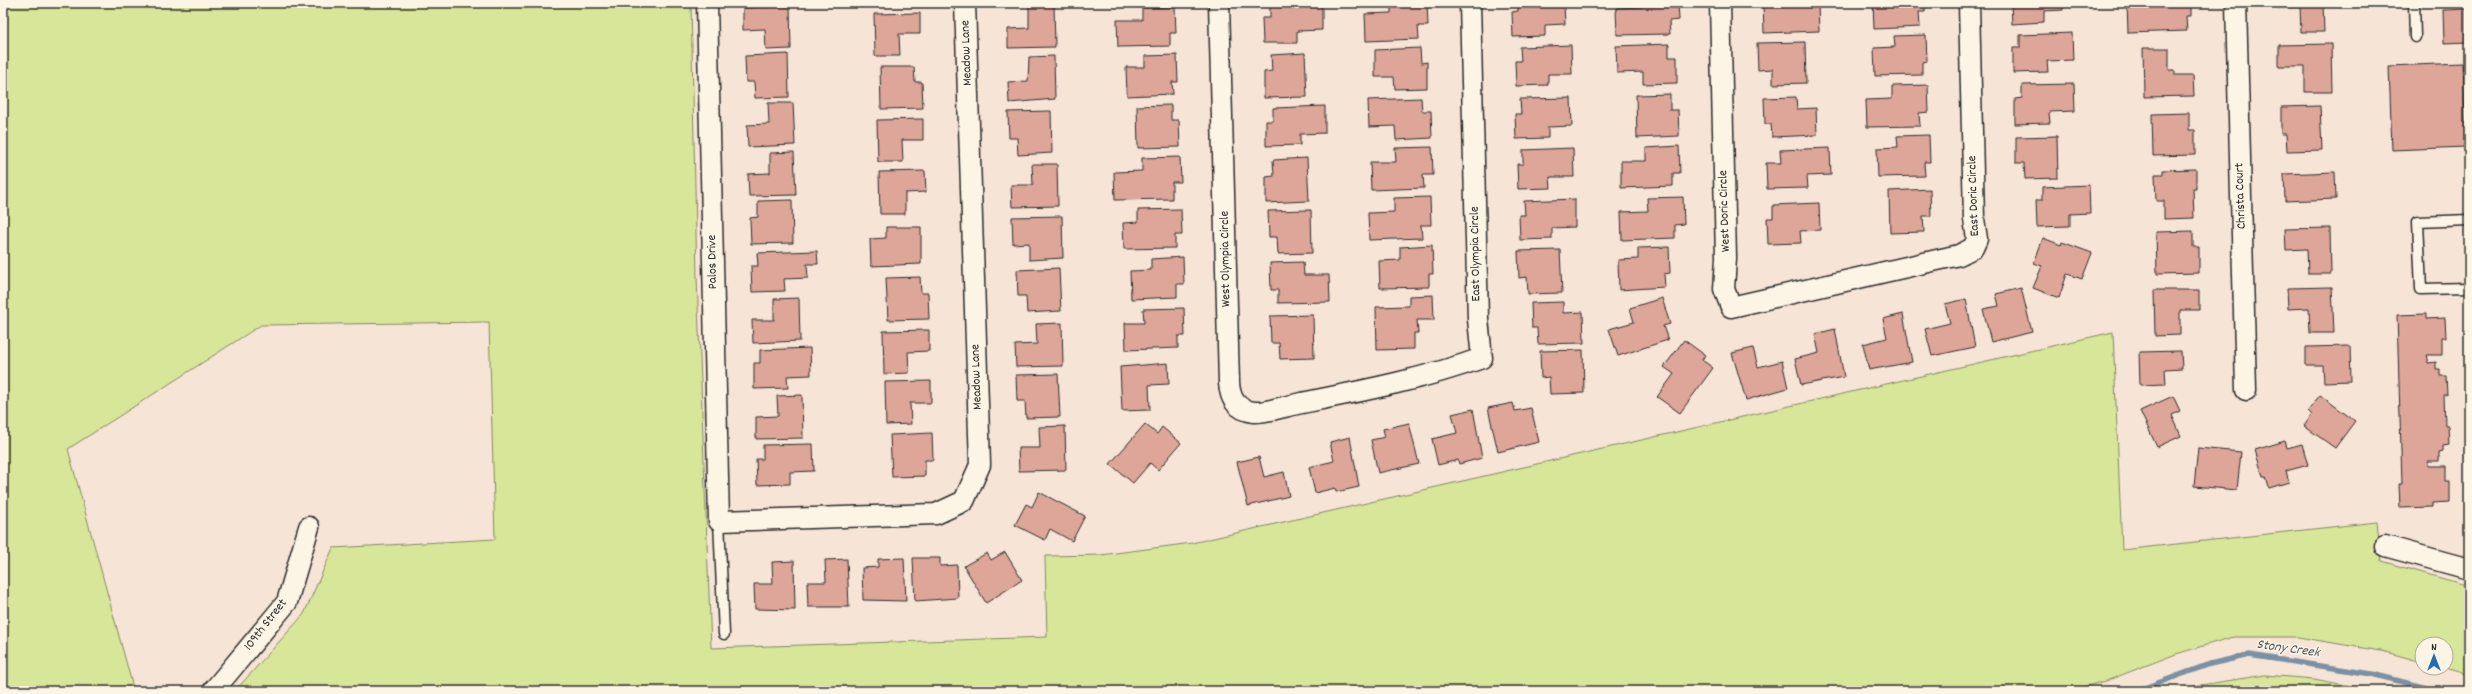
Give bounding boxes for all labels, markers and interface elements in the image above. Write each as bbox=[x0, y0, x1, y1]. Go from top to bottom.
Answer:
street label: Meadow Lane bbox=[956, 20, 978, 86]
street label: East Doric Circle bbox=[1963, 155, 1985, 237]
street label: Christa Court bbox=[2230, 162, 2252, 229]
street label: West Doric Circle bbox=[1714, 169, 1736, 252]
street label: East Olympia Circle bbox=[1466, 206, 1486, 302]
street label: West Olympia Circle bbox=[1216, 210, 1236, 307]
street label: Palos Drive bbox=[703, 234, 723, 289]
street label: Meadow Lane bbox=[966, 344, 988, 410]
street label: 109th Street bbox=[240, 595, 292, 655]
water label: Stony Creek bbox=[2255, 635, 2322, 663]
north arrow bbox=[2414, 636, 2454, 676]
text: N bbox=[2431, 640, 2437, 656]

